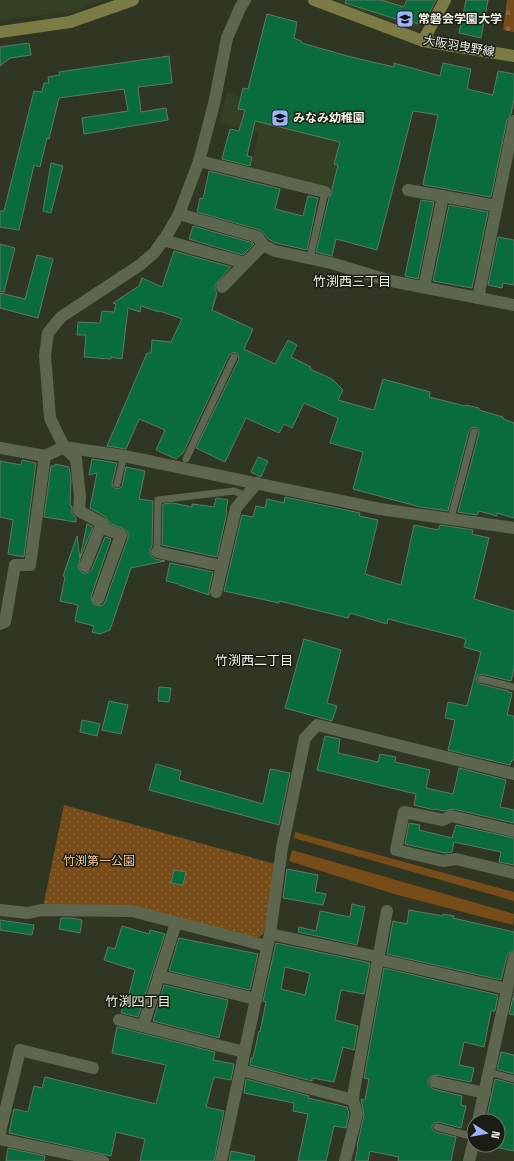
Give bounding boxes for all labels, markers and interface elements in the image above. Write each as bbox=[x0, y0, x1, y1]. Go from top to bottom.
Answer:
school or university icon: 常磐会学園大学 bbox=[395, 9, 415, 29]
place label: 常磐会学園大学 bbox=[418, 11, 502, 27]
street label: 大阪羽曳野線 bbox=[422, 32, 496, 60]
school or university icon: みなみ幼稚園 bbox=[270, 108, 290, 128]
place label: みなみ幼稚園 bbox=[293, 110, 365, 126]
district label: 竹渕西三丁目 bbox=[313, 273, 391, 290]
district label: 竹渕西二丁目 bbox=[215, 652, 293, 669]
park label: 竹渕第一公園 bbox=[63, 853, 135, 869]
district label: 竹渕四丁目 bbox=[105, 993, 171, 1010]
north arrow bbox=[466, 1113, 506, 1153]
text: N bbox=[488, 1130, 503, 1140]

